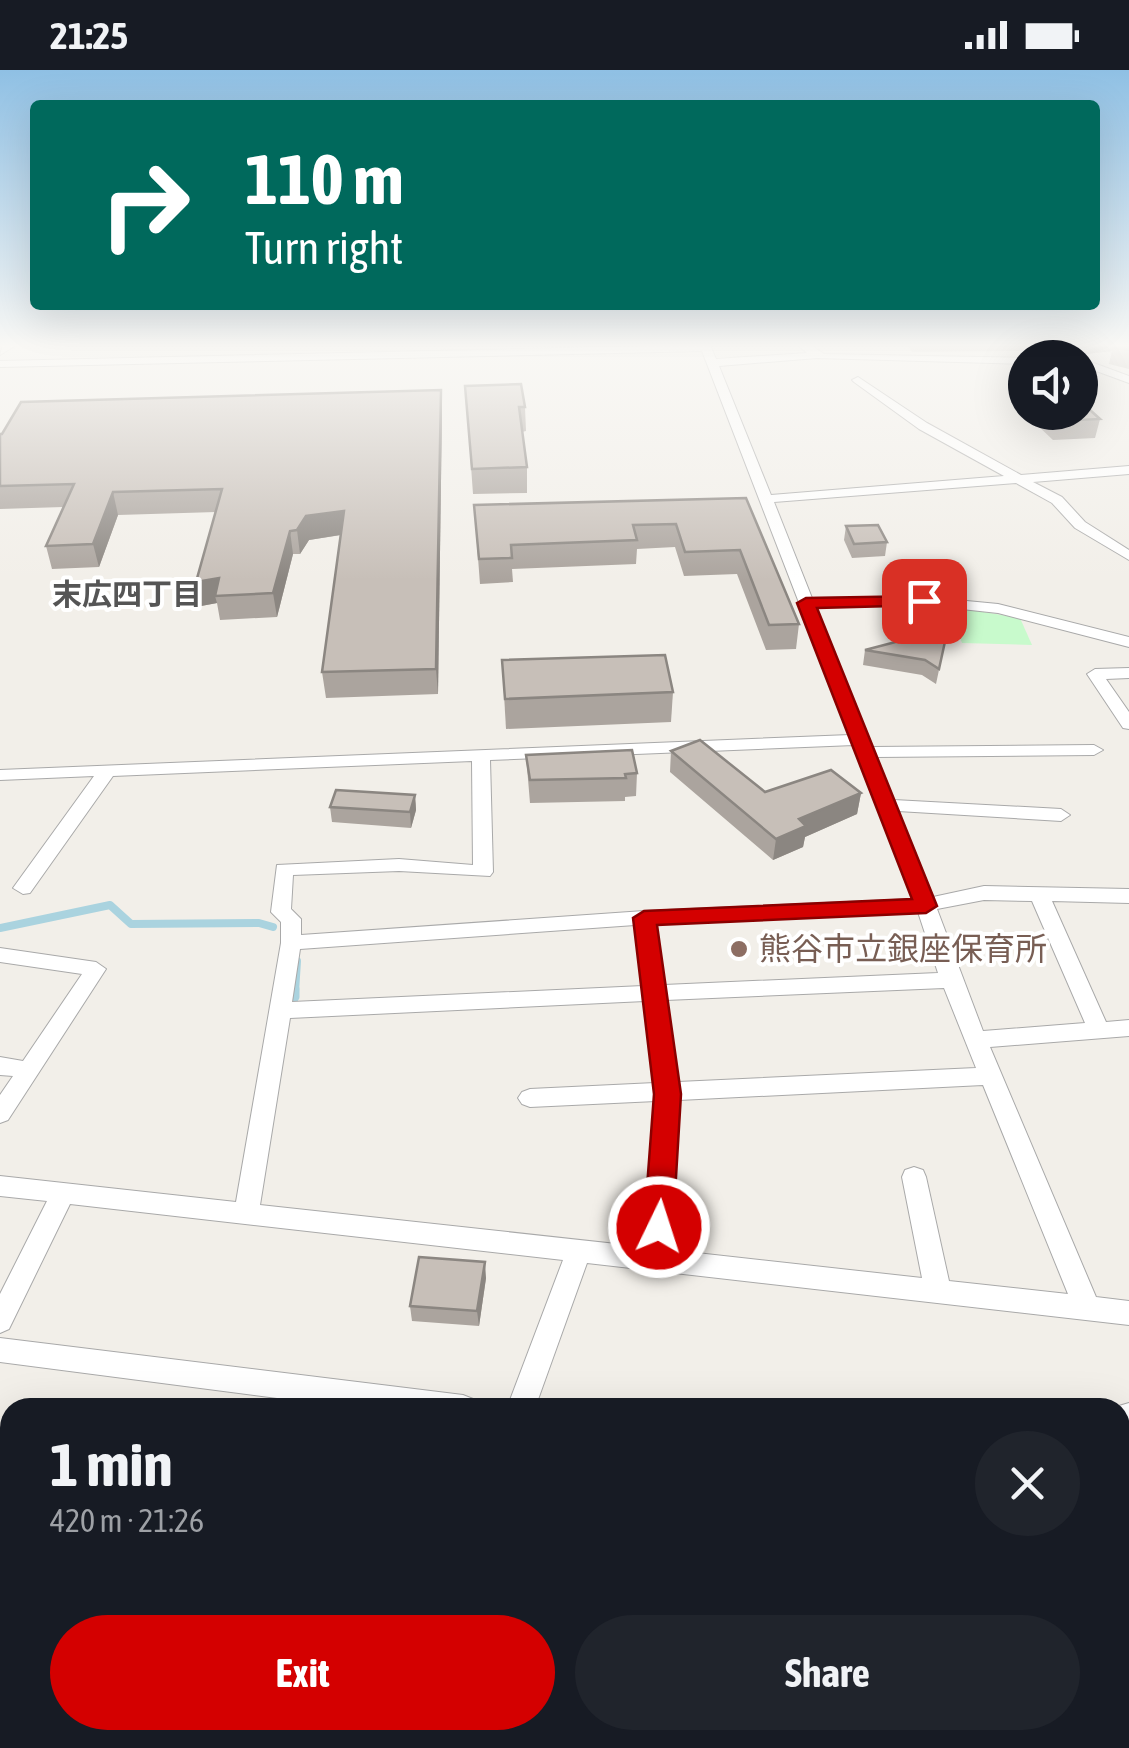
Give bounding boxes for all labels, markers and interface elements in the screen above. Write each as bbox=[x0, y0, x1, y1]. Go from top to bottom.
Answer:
text: 21:25 bbox=[50, 14, 128, 57]
text: 110 m bbox=[245, 139, 404, 219]
icon: right bbox=[80, 140, 210, 270]
text: Turn right bbox=[245, 222, 403, 274]
map controls bbox=[1008, 340, 1098, 430]
button: sound bbox=[1008, 340, 1098, 430]
pin bbox=[882, 559, 967, 644]
icon: arrive bbox=[897, 574, 952, 629]
district label: 末広四丁目 bbox=[52, 577, 202, 611]
place label: 熊谷市立銀座保育所 bbox=[759, 930, 1047, 967]
marker: 熊谷市立銀座保育所 bbox=[728, 938, 750, 960]
position arrow bbox=[607, 1175, 711, 1279]
text: 1 min bbox=[50, 1430, 173, 1499]
button: close bbox=[975, 1431, 1080, 1536]
text: 420 m · 21:26 bbox=[50, 1502, 204, 1539]
button: Exit bbox=[50, 1615, 555, 1730]
button: Share bbox=[575, 1615, 1080, 1730]

